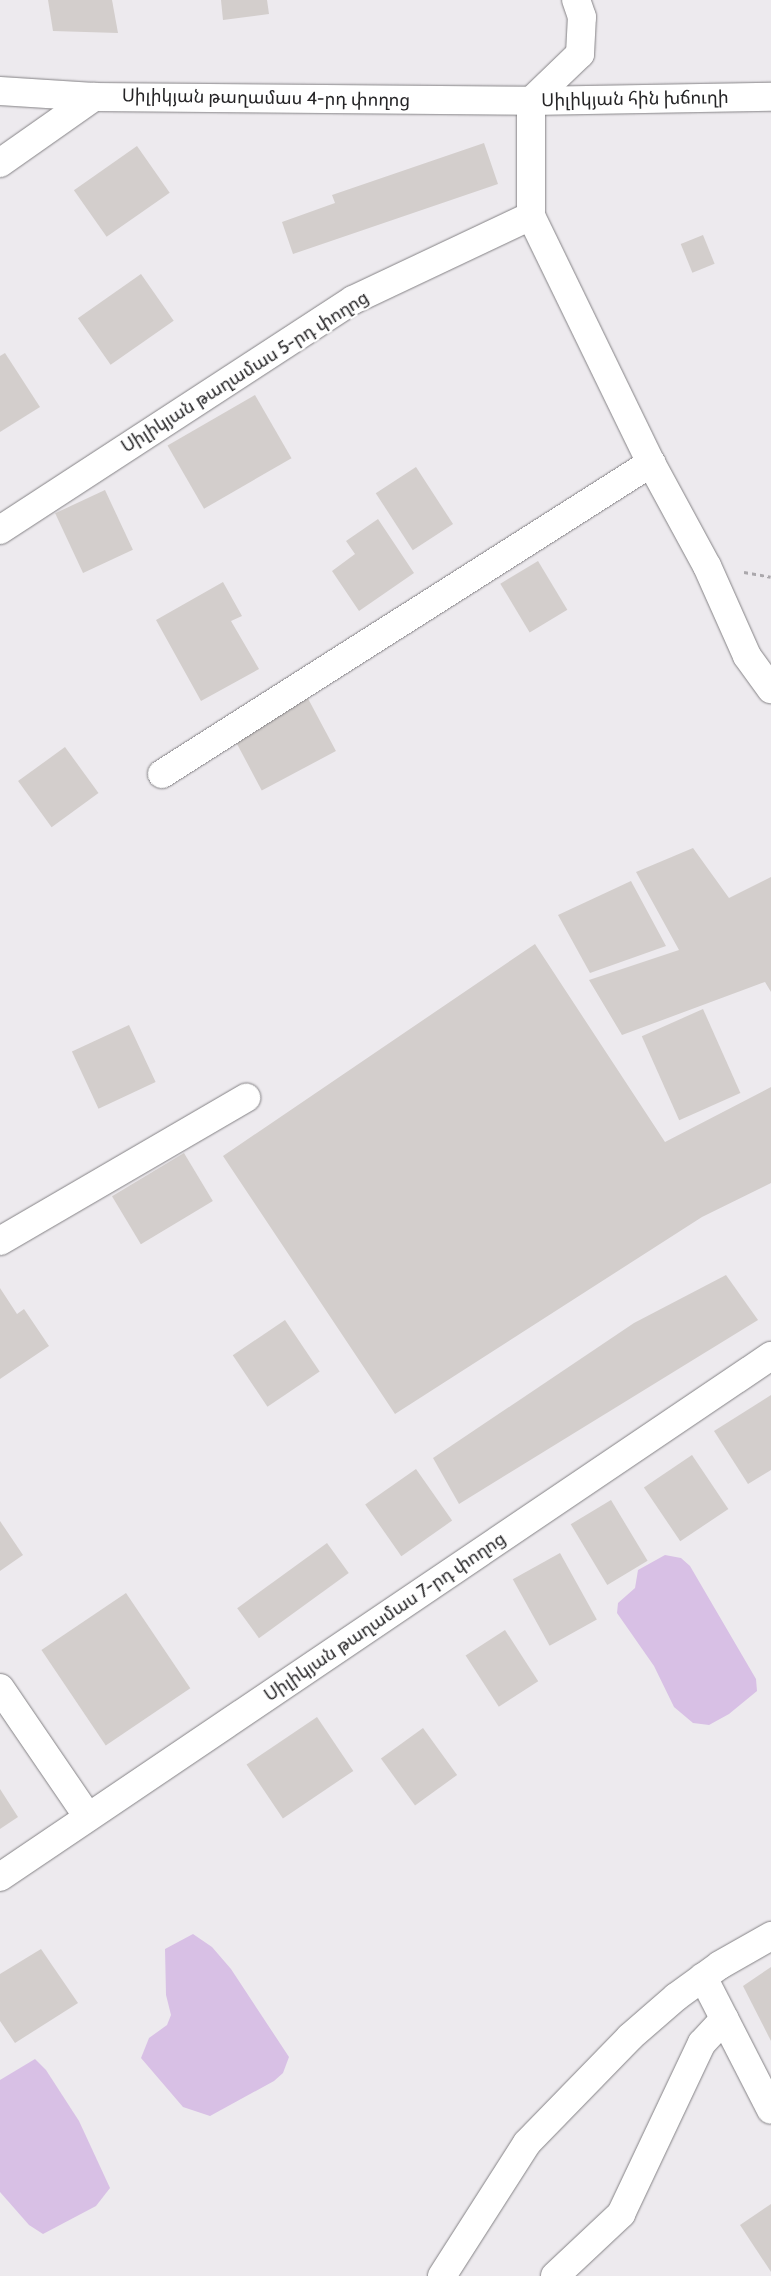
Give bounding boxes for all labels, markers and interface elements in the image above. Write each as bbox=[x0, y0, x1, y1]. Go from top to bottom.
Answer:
street label: Սիլիկյան թաղամաս 4-րդ փողոց bbox=[122, 85, 410, 111]
street label: Սիլիկյան հին խճուղի bbox=[541, 87, 729, 111]
street label: Սիլիկյան թաղամաս 5-րդ փողոց bbox=[117, 287, 373, 457]
street label: Սիլիկյան թաղամաս 7-րդ փողոց bbox=[260, 1528, 510, 1706]

